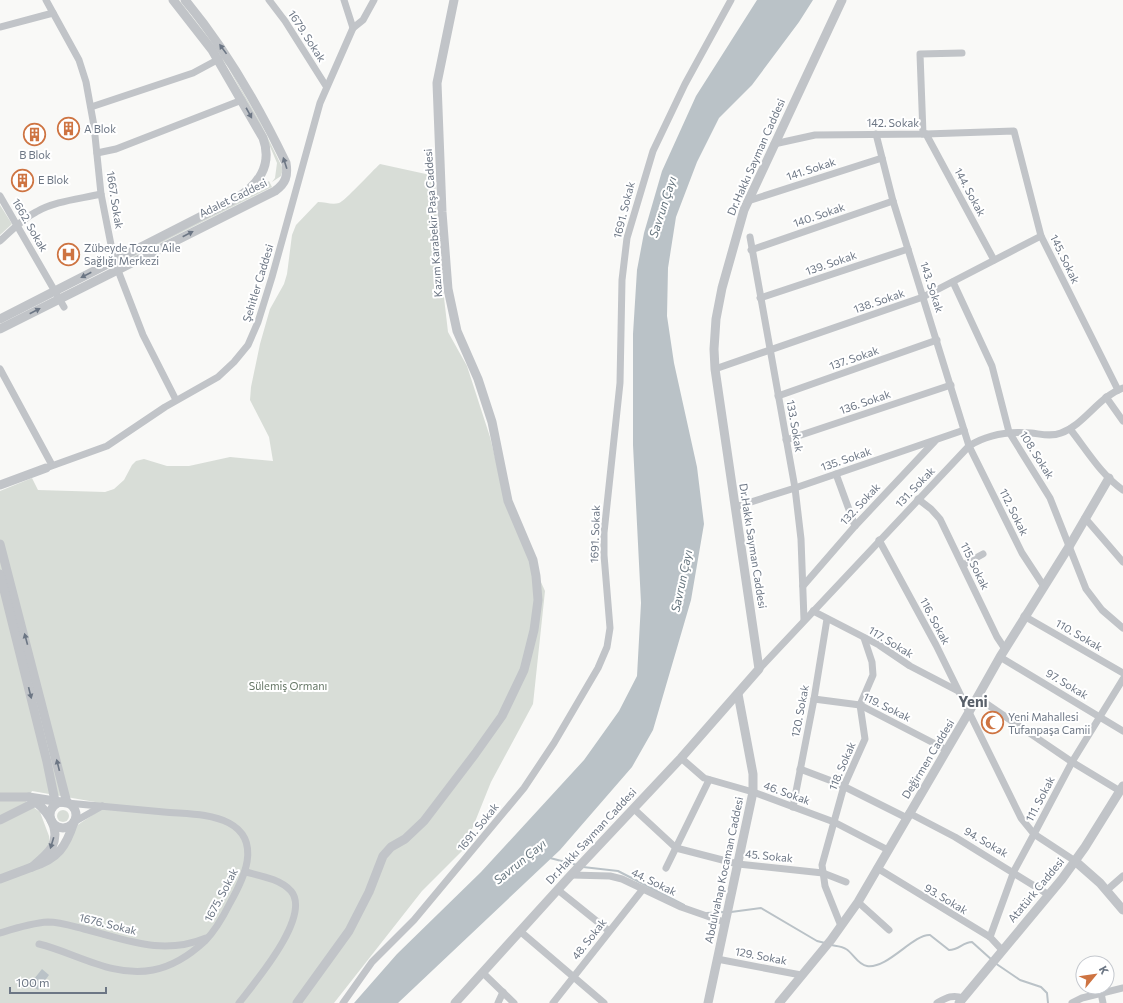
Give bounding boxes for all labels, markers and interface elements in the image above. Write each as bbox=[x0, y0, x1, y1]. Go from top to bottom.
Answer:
street label: 1679. Sokak bbox=[286, 7, 329, 64]
one-way arrow bbox=[219, 44, 227, 55]
street label: Dr.Hakkı Sayman Caddesi bbox=[724, 96, 787, 217]
one-way arrow bbox=[246, 107, 253, 119]
building icon: A Blok bbox=[55, 116, 81, 142]
street label: 142. Sokak bbox=[867, 116, 919, 129]
building icon: B Blok bbox=[22, 122, 48, 148]
place label: A Blok bbox=[84, 122, 116, 135]
place label: B Blok bbox=[19, 148, 51, 161]
street label: Kazım Karabekir Paşa Caddesi bbox=[421, 148, 444, 298]
street label: 141. Sokak bbox=[785, 154, 837, 183]
one-way arrow bbox=[282, 157, 288, 169]
street label: 144. Sokak bbox=[952, 165, 989, 218]
building icon: E Blok bbox=[10, 167, 36, 193]
street label: 1667. Sokak bbox=[104, 170, 126, 230]
place label: E Blok bbox=[38, 173, 69, 186]
water label: Savrun Çayı bbox=[646, 174, 679, 239]
street label: Adalet Caddesi bbox=[197, 175, 269, 220]
street label: 1691. Sokak bbox=[610, 180, 637, 240]
street label: 1662. Sokak bbox=[10, 196, 51, 254]
street label: 140. Sokak bbox=[791, 200, 846, 229]
one-way arrow bbox=[183, 231, 194, 237]
street label: 145. Sokak bbox=[1048, 232, 1083, 285]
hospital icon: Zübeyde Tozcu Aile Sağlığı Merkezi bbox=[55, 241, 81, 267]
place label: Zübeyde Tozcu Aile Sağlığı Merkezi bbox=[84, 241, 181, 267]
street label: Şehitler Caddesi bbox=[240, 242, 276, 323]
street label: 139. Sokak bbox=[804, 248, 858, 277]
street label: 143. Sokak bbox=[918, 260, 947, 314]
one-way arrow bbox=[81, 272, 92, 278]
street label: 138. Sokak bbox=[852, 286, 906, 315]
one-way arrow bbox=[29, 308, 41, 314]
street label: 137. Sokak bbox=[827, 343, 880, 372]
street label: 136. Sokak bbox=[838, 387, 892, 416]
street label: 133. Sokak bbox=[785, 399, 806, 453]
street label: 108. Sokak bbox=[1018, 428, 1057, 481]
street label: 135. Sokak bbox=[819, 444, 873, 473]
street label: 131. Sokak bbox=[892, 464, 937, 510]
street label: 132. Sokak bbox=[837, 480, 882, 527]
street label: Dr.Hakkı Sayman Caddesi bbox=[737, 482, 770, 610]
street label: 112. Sokak bbox=[997, 486, 1031, 538]
street label: 1691. Sokak bbox=[587, 505, 602, 563]
street label: 115. Sokak bbox=[958, 540, 992, 592]
water label: Savrun Çayı bbox=[668, 548, 694, 613]
street label: 116. Sokak bbox=[918, 595, 953, 646]
street label: 110. Sokak bbox=[1054, 616, 1105, 653]
street label: 117. Sokak bbox=[867, 623, 916, 660]
one-way arrow bbox=[23, 632, 29, 644]
street label: 97. Sokak bbox=[1044, 666, 1091, 701]
park label: Sülemiş Ormanı bbox=[249, 679, 327, 692]
street label: 120. Sokak bbox=[788, 684, 811, 738]
one-way arrow bbox=[27, 688, 33, 700]
street label: 119. Sokak bbox=[861, 689, 913, 724]
district label: Yeni bbox=[958, 692, 988, 710]
mosque icon: Yeni Mahallesi Tufanpaşa Camii bbox=[980, 710, 1006, 736]
place label: Yeni Mahallesi Tufanpaşa Camii bbox=[1008, 710, 1090, 736]
street label: Değirmen Caddesi bbox=[899, 716, 957, 801]
street label: 118. Sokak bbox=[826, 740, 858, 792]
one-way arrow bbox=[54, 759, 60, 771]
street label: 111. Sokak bbox=[1022, 774, 1057, 824]
street label: 46. Sokak bbox=[762, 778, 812, 807]
street label: Dr.Hakkı Sayman Caddesi bbox=[543, 785, 639, 886]
street label: Abdulvahap Kocaman Caddesi bbox=[702, 795, 745, 944]
street label: 1691. Sokak bbox=[454, 800, 501, 853]
street label: 94. Sokak bbox=[962, 824, 1011, 859]
water label: Savrun Çayı bbox=[490, 836, 548, 887]
one-way arrow bbox=[49, 837, 55, 849]
street label: 45. Sokak bbox=[744, 847, 794, 864]
street label: Atatürk Caddesi bbox=[1005, 855, 1066, 925]
street label: 44. Sokak bbox=[630, 865, 679, 898]
street label: 1675. Sokak bbox=[201, 866, 240, 924]
street label: 93. Sokak bbox=[922, 881, 970, 917]
street label: 1676. Sokak bbox=[78, 910, 138, 937]
street label: 48. Sokak bbox=[569, 916, 609, 962]
street label: 129. Sokak bbox=[734, 944, 788, 967]
north arrow bbox=[1075, 955, 1115, 995]
text: K bbox=[1097, 963, 1112, 977]
scale bar bbox=[10, 969, 106, 995]
text: 100 m bbox=[16, 975, 50, 989]

